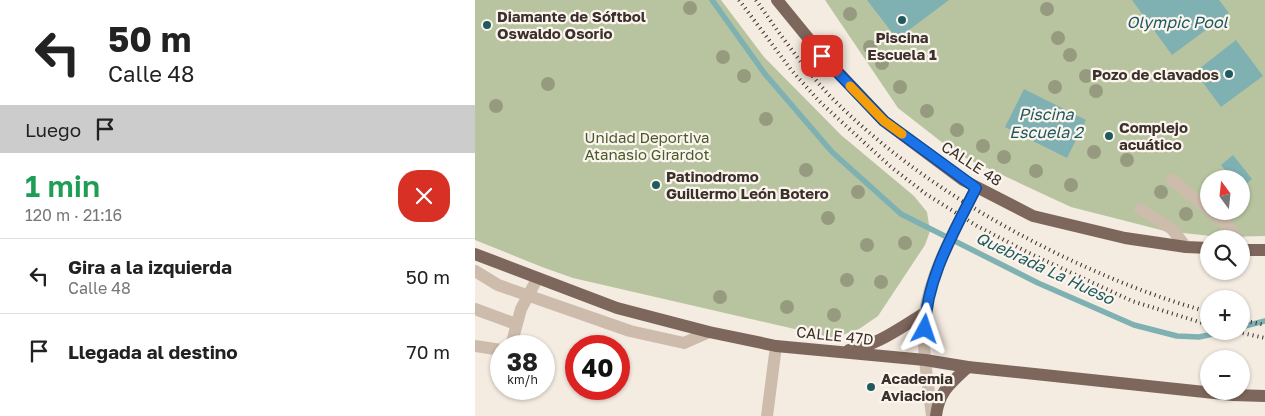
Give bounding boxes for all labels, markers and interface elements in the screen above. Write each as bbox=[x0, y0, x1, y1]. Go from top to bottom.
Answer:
place label: Diamante de Sóftbol Oswaldo Osorio bbox=[497, 7, 646, 42]
water label: Olympic Pool bbox=[1126, 12, 1229, 32]
marker: Piscina Escuela 1 bbox=[896, 14, 908, 26]
text: 50 m bbox=[108, 18, 191, 60]
marker: Diamante de Sóftbol Oswaldo Osorio bbox=[481, 19, 493, 31]
icon: left bbox=[25, 20, 90, 85]
place label: Piscina Escuela 1 bbox=[867, 28, 937, 63]
pin bbox=[801, 35, 843, 77]
icon: arrive bbox=[808, 42, 836, 70]
text: Calle 48 bbox=[108, 60, 194, 87]
place label: Pozo de clavados bbox=[1092, 65, 1219, 83]
marker: Pozo de clavados bbox=[1223, 68, 1235, 80]
water label: Piscina Escuela 2 bbox=[1009, 104, 1084, 142]
icon: arrive bbox=[91, 115, 119, 143]
text: Luego bbox=[25, 118, 81, 141]
place label: Complejo acuático bbox=[1119, 118, 1188, 153]
park label: Unidad Deportiva Atanasio Girardot bbox=[584, 128, 710, 163]
marker: Complejo acuático bbox=[1103, 130, 1115, 142]
street label: CALLE 48 bbox=[938, 137, 1006, 189]
place label: Patinodromo Guillermo León Botero bbox=[666, 167, 829, 202]
text: 1 min bbox=[25, 168, 100, 204]
button: close bbox=[398, 170, 450, 222]
north arrow bbox=[1200, 170, 1250, 220]
map controls bbox=[1200, 170, 1250, 400]
marker: Patinodromo Guillermo León Botero bbox=[650, 179, 662, 191]
text: 120 m · 21:16 bbox=[25, 205, 122, 225]
water label: Quebrada La Hueso bbox=[973, 227, 1119, 309]
button: search bbox=[1200, 230, 1250, 280]
text: Gira a la izquierda bbox=[68, 255, 232, 278]
icon: left bbox=[25, 262, 53, 290]
text: 50 m bbox=[406, 265, 450, 288]
text: Calle 48 bbox=[68, 278, 131, 298]
button: + bbox=[1200, 290, 1250, 340]
position arrow bbox=[898, 302, 950, 354]
street label: CALLE 47D bbox=[795, 322, 875, 348]
speed limit sign: 40 bbox=[565, 335, 630, 400]
icon: arrive bbox=[25, 337, 53, 365]
text: Llegada al destino bbox=[68, 340, 238, 363]
text: 70 m bbox=[407, 340, 450, 363]
text: 38 bbox=[507, 346, 538, 377]
button: − bbox=[1200, 350, 1250, 400]
place label: Academia Aviacion bbox=[881, 369, 953, 404]
text: km/h bbox=[507, 372, 538, 387]
marker: Academia Aviacion bbox=[865, 381, 877, 393]

